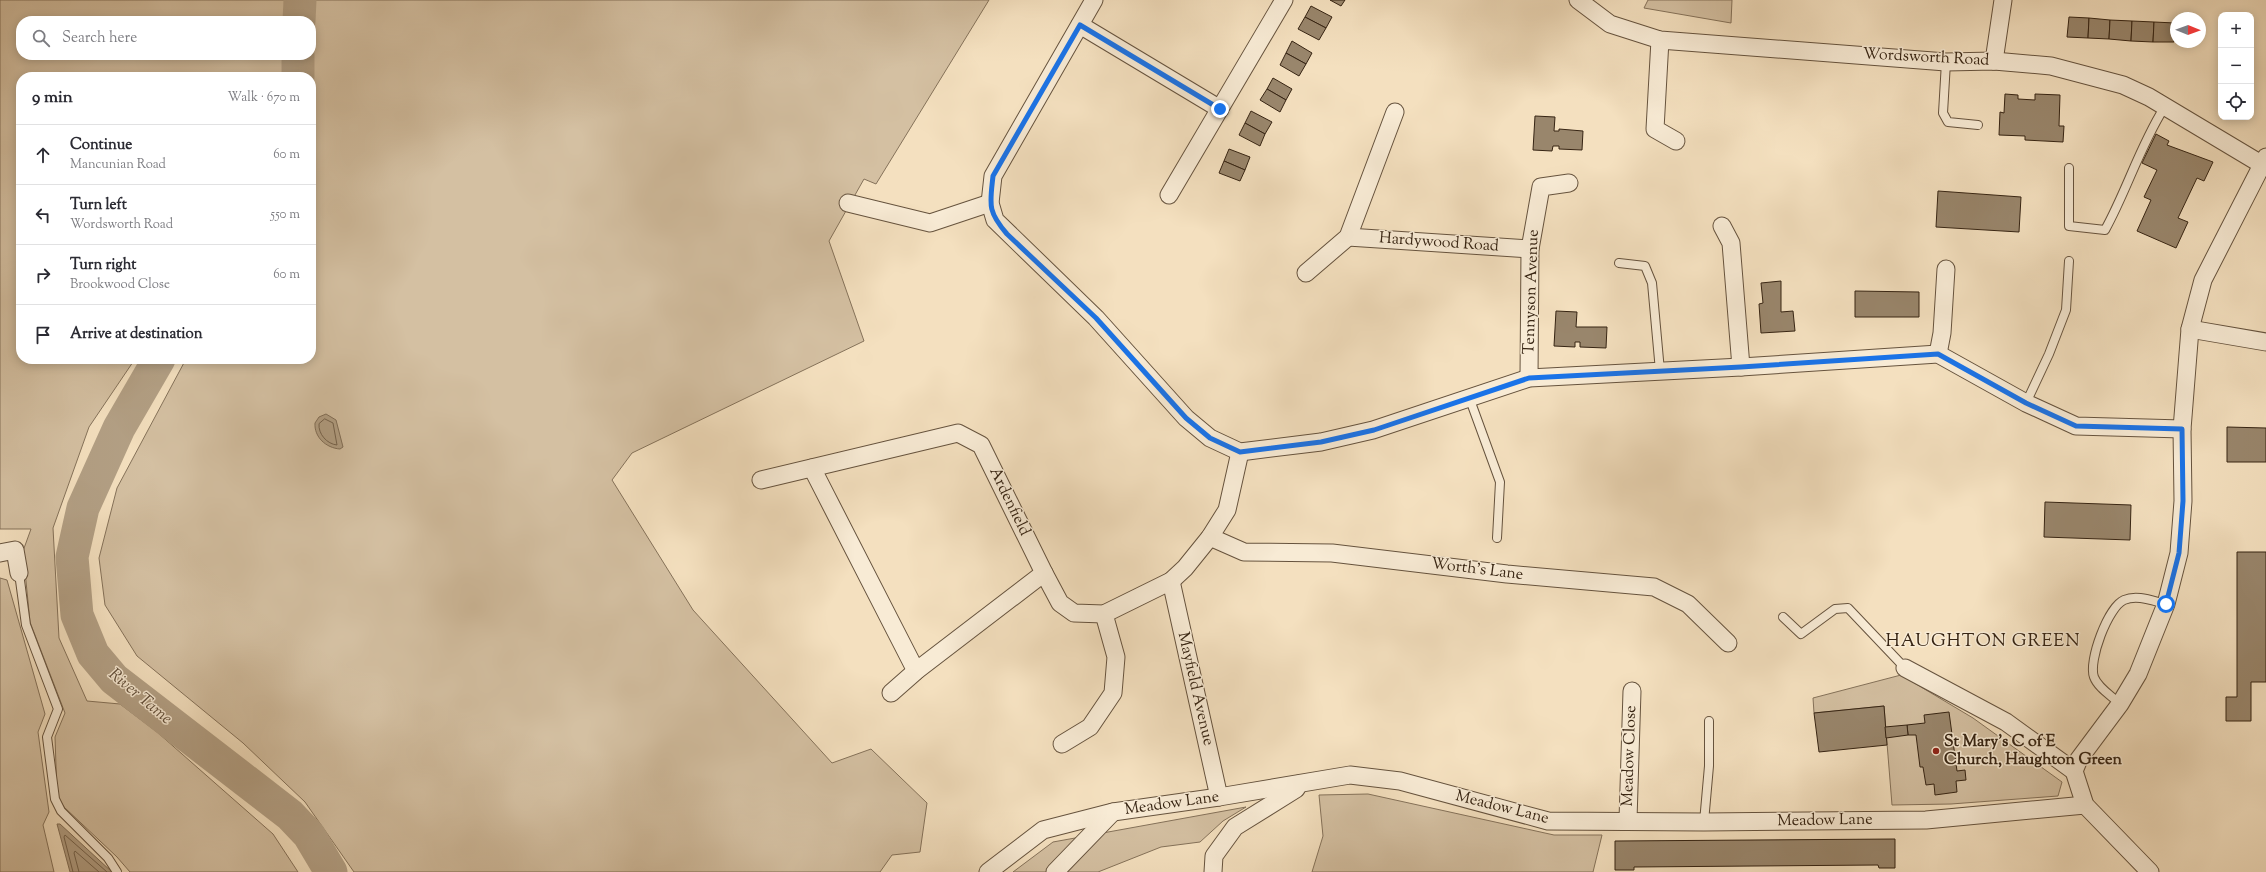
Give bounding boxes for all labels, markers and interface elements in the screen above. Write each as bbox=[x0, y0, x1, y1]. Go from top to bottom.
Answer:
north arrow bbox=[2170, 12, 2206, 48]
map controls bbox=[2218, 12, 2254, 120]
button: + bbox=[2218, 12, 2254, 48]
search box bbox=[16, 16, 316, 60]
icon: search bbox=[30, 27, 52, 49]
text: Search here bbox=[62, 28, 137, 49]
street label: Wordsworth Road bbox=[1862, 43, 1990, 73]
button: − bbox=[2218, 48, 2254, 84]
button: locate bbox=[2218, 84, 2254, 120]
text: 9 min bbox=[32, 86, 73, 110]
text: Walk · 670 m bbox=[228, 89, 300, 107]
route end bbox=[1211, 100, 1229, 118]
text: Continue bbox=[70, 135, 132, 156]
icon: ahead bbox=[32, 144, 54, 166]
text: 60 m bbox=[273, 146, 300, 164]
text: Mancunian Road bbox=[70, 156, 166, 174]
text: Turn left bbox=[70, 195, 127, 216]
icon: left bbox=[32, 204, 54, 226]
text: 550 m bbox=[271, 206, 300, 224]
text: Wordsworth Road bbox=[70, 216, 173, 234]
street label: Hardywood Road bbox=[1378, 227, 1500, 259]
street label: Tennyson Avenue bbox=[1518, 229, 1546, 355]
text: Turn right bbox=[70, 255, 136, 276]
icon: right bbox=[32, 264, 54, 286]
text: 60 m bbox=[273, 266, 300, 284]
text: Brookwood Close bbox=[70, 276, 170, 294]
icon: arrive bbox=[32, 324, 54, 346]
text: Arrive at destination bbox=[70, 324, 203, 345]
street label: Ardenfield bbox=[982, 464, 1036, 540]
street label: Worth's Lane bbox=[1429, 553, 1525, 587]
route start bbox=[2157, 595, 2175, 613]
district label: HAUGHTON GREEN bbox=[1885, 629, 2081, 655]
street label: Mayfield Avenue bbox=[1171, 630, 1219, 748]
water label: River Tame bbox=[103, 663, 177, 731]
street label: Meadow Close bbox=[1617, 705, 1643, 807]
place label: St Mary's C of E Church, Haughton Green bbox=[1944, 731, 2122, 772]
marker: St Mary's C of E Church, Haughton Green bbox=[1931, 746, 1941, 756]
street label: Meadow Lane bbox=[1453, 785, 1551, 831]
street label: Meadow Lane bbox=[1123, 786, 1221, 822]
street label: Meadow Lane bbox=[1777, 809, 1873, 833]

